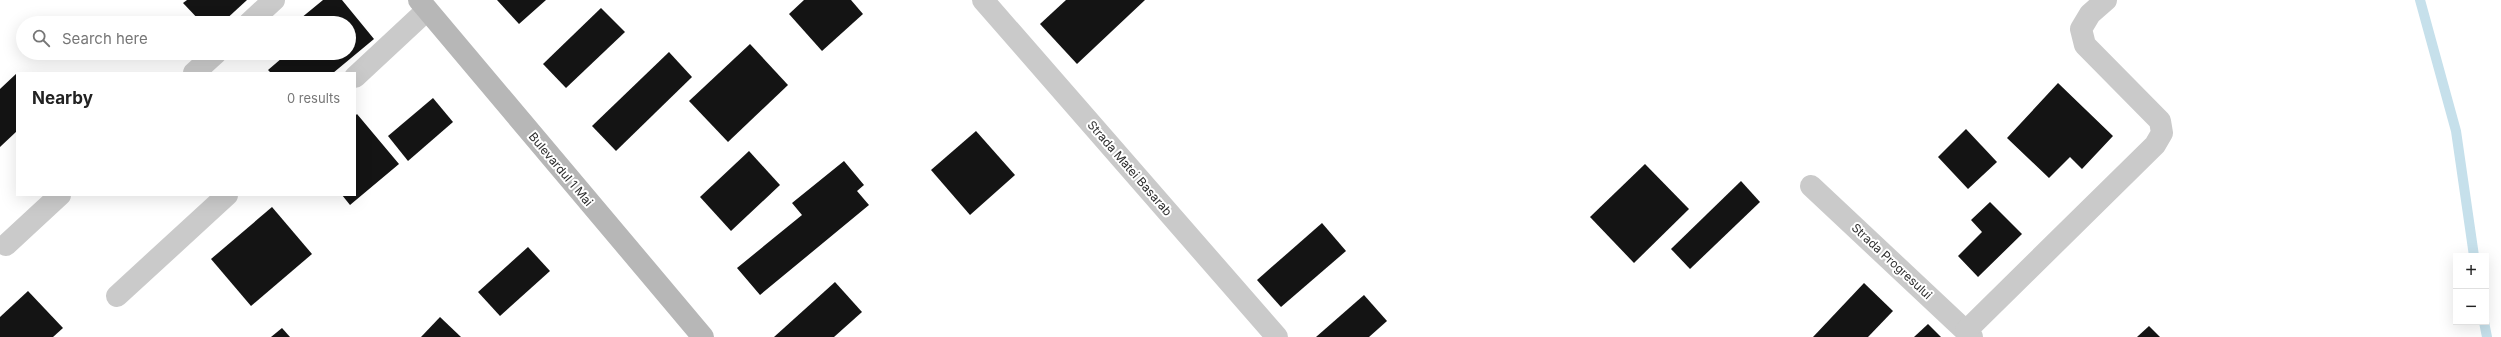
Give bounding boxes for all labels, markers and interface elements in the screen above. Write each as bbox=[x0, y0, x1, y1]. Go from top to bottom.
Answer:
search box bbox=[16, 16, 356, 60]
icon: search bbox=[30, 27, 52, 49]
text: Search here bbox=[62, 29, 148, 48]
text: Nearby bbox=[32, 88, 93, 108]
text: 0 results bbox=[287, 90, 340, 106]
street label: Strada Matei Basarab bbox=[1085, 117, 1175, 219]
street label: Bulevardul 1 Mai bbox=[526, 129, 596, 209]
street label: Strada Progresului bbox=[1849, 220, 1935, 302]
map controls bbox=[2453, 253, 2489, 325]
button: + bbox=[2453, 253, 2489, 289]
button: − bbox=[2453, 289, 2489, 325]

